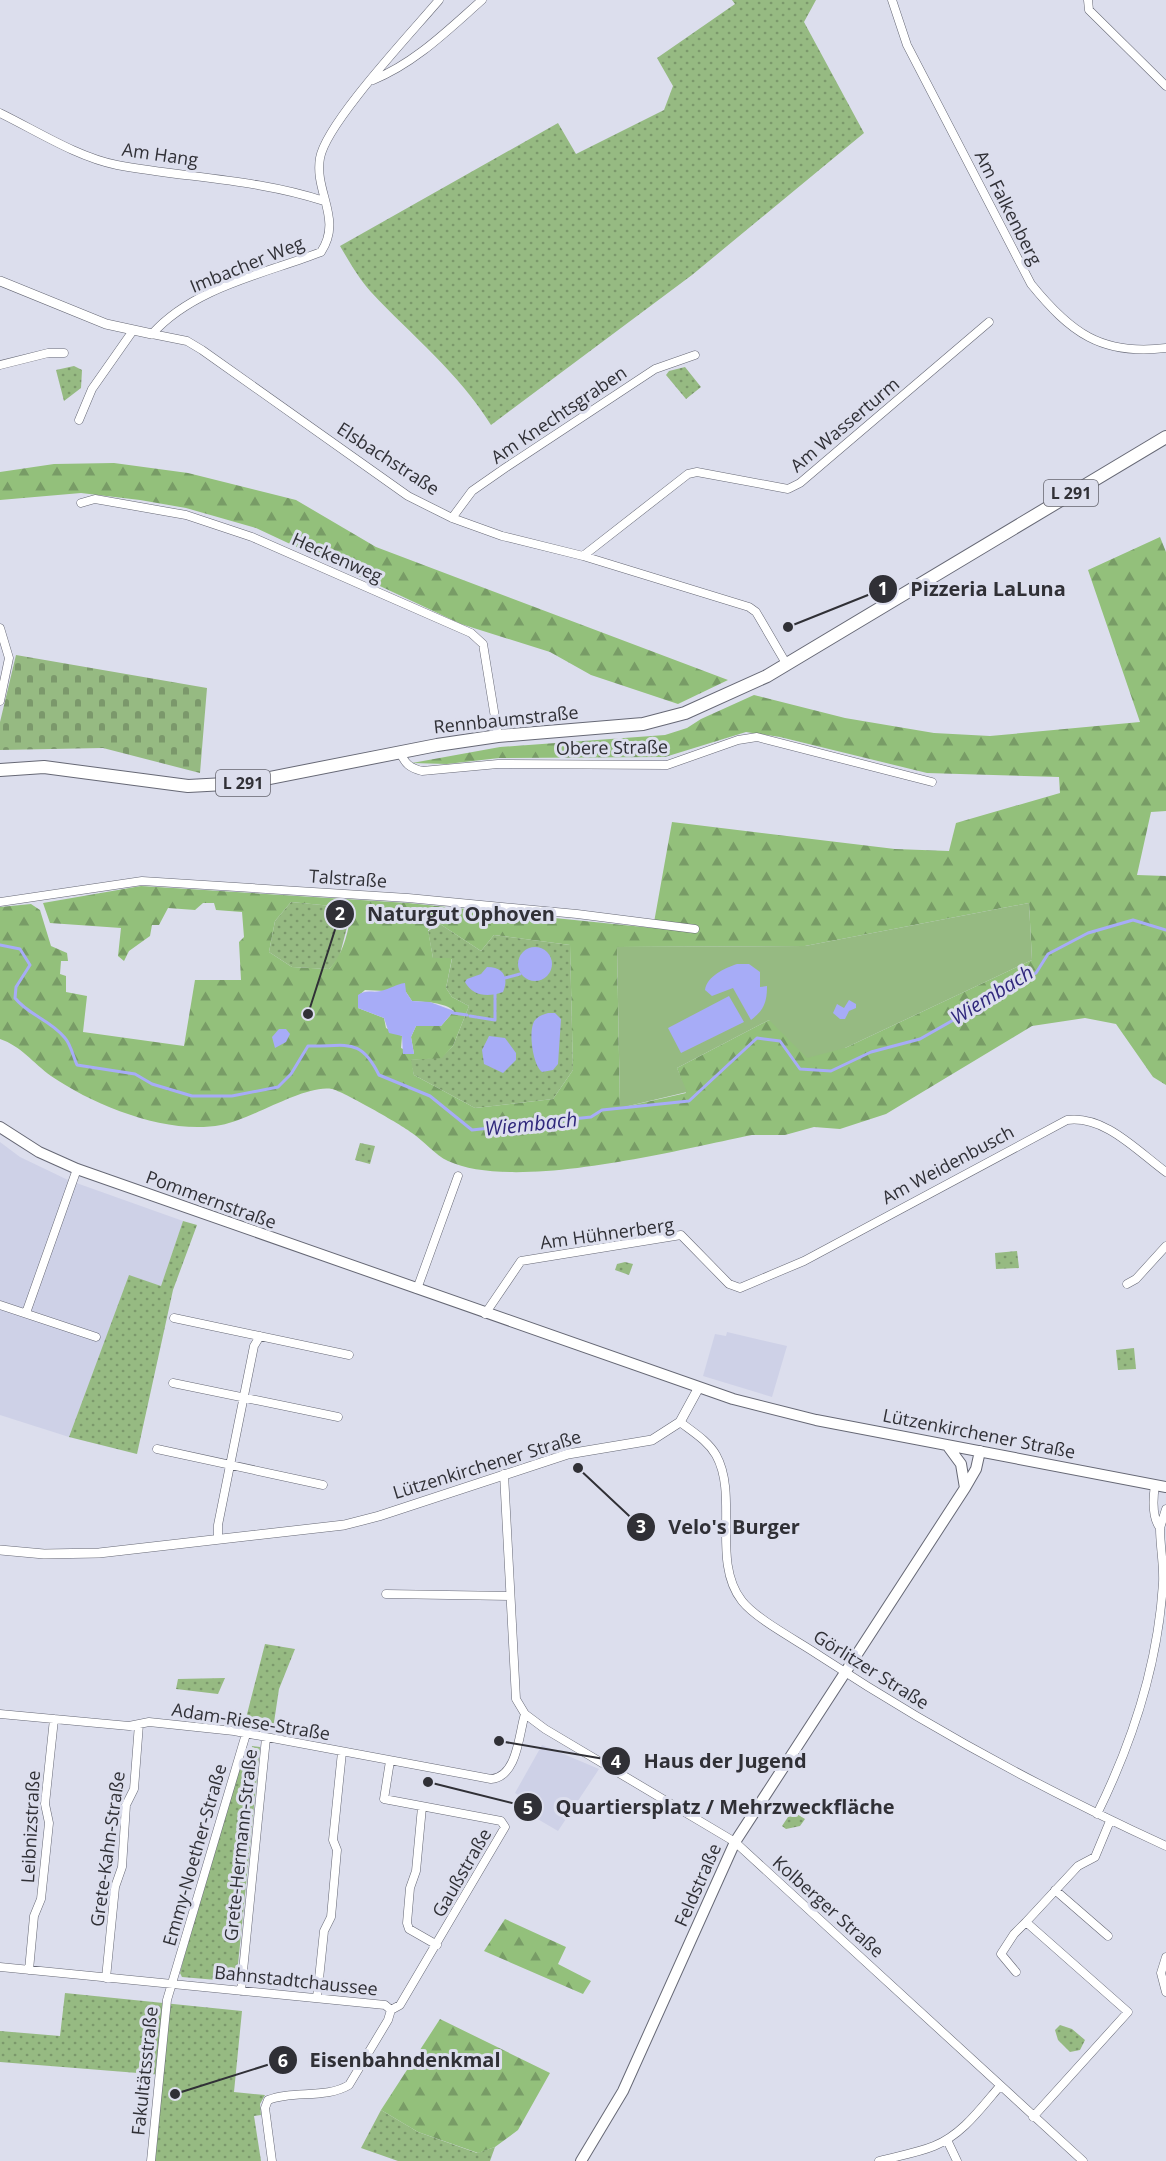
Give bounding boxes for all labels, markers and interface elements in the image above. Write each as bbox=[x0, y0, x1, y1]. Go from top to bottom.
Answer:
street label: Am Hang bbox=[120, 137, 200, 171]
street label: Am Falkenberg bbox=[970, 146, 1048, 269]
street label: Imbacher Weg bbox=[186, 230, 307, 298]
street label: Am Knechtsgraben bbox=[486, 360, 631, 469]
street label: Am Wasserturm bbox=[785, 372, 904, 477]
street label: Elsbachstraße bbox=[333, 416, 444, 500]
road number: L 291 bbox=[1044, 480, 1098, 506]
street label: Heckenweg bbox=[288, 527, 387, 588]
callout: Pizzeria LaLuna bbox=[868, 570, 1078, 608]
text: Pizzeria LaLuna bbox=[910, 575, 1066, 602]
text: 1 bbox=[878, 576, 888, 600]
street label: Rennbaumstraße bbox=[432, 699, 580, 739]
street label: Obere Straße bbox=[556, 734, 668, 760]
road number: L 291 bbox=[216, 770, 270, 796]
street label: Talstraße bbox=[308, 863, 388, 893]
callout: Naturgut Ophoven bbox=[325, 895, 567, 933]
text: Naturgut Ophoven bbox=[367, 900, 555, 927]
text: 2 bbox=[335, 901, 345, 925]
water label: Wiembach bbox=[945, 958, 1038, 1031]
water label: Wiembach bbox=[483, 1105, 579, 1142]
street label: Am Weidenbusch bbox=[877, 1119, 1018, 1209]
street label: Pommernstraße bbox=[143, 1164, 280, 1234]
street label: Am Hühnerberg bbox=[538, 1212, 676, 1254]
street label: Lützenkirchener Straße bbox=[881, 1403, 1078, 1463]
street label: Lützenkirchener Straße bbox=[390, 1424, 584, 1504]
callout: Velo's Burger bbox=[626, 1508, 812, 1546]
text: Velo's Burger bbox=[668, 1513, 800, 1540]
text: 3 bbox=[636, 1514, 646, 1538]
street label: Görlitzer Straße bbox=[809, 1624, 934, 1714]
street label: Adam-Riese-Straße bbox=[170, 1697, 332, 1745]
callout: Haus der Jugend bbox=[601, 1742, 819, 1780]
text: Haus der Jugend bbox=[643, 1747, 807, 1774]
street label: Grete-Hermann-Straße bbox=[218, 1748, 262, 1942]
text: 4 bbox=[611, 1749, 621, 1773]
street label: Emmy-Noether-Straße bbox=[157, 1761, 232, 1949]
street label: Leibnizstraße bbox=[15, 1770, 45, 1884]
street label: Grete-Kahn-Straße bbox=[84, 1770, 130, 1928]
callout: Quartiersplatz / Mehrzweckfläche bbox=[513, 1788, 906, 1826]
text: Quartiersplatz / Mehrzweckfläche bbox=[555, 1793, 895, 1820]
text: 5 bbox=[523, 1795, 533, 1819]
street label: Gaußstraße bbox=[426, 1824, 496, 1921]
street label: Feldstraße bbox=[668, 1839, 726, 1930]
street label: Kolberger Straße bbox=[768, 1850, 889, 1963]
street label: Bahnstadtchaussee bbox=[213, 1959, 379, 2001]
street label: Fakultätsstraße bbox=[125, 2005, 163, 2137]
callout: Eisenbahndenkmal bbox=[268, 2041, 513, 2079]
text: Eisenbahndenkmal bbox=[309, 2046, 501, 2073]
text: 6 bbox=[278, 2048, 288, 2072]

